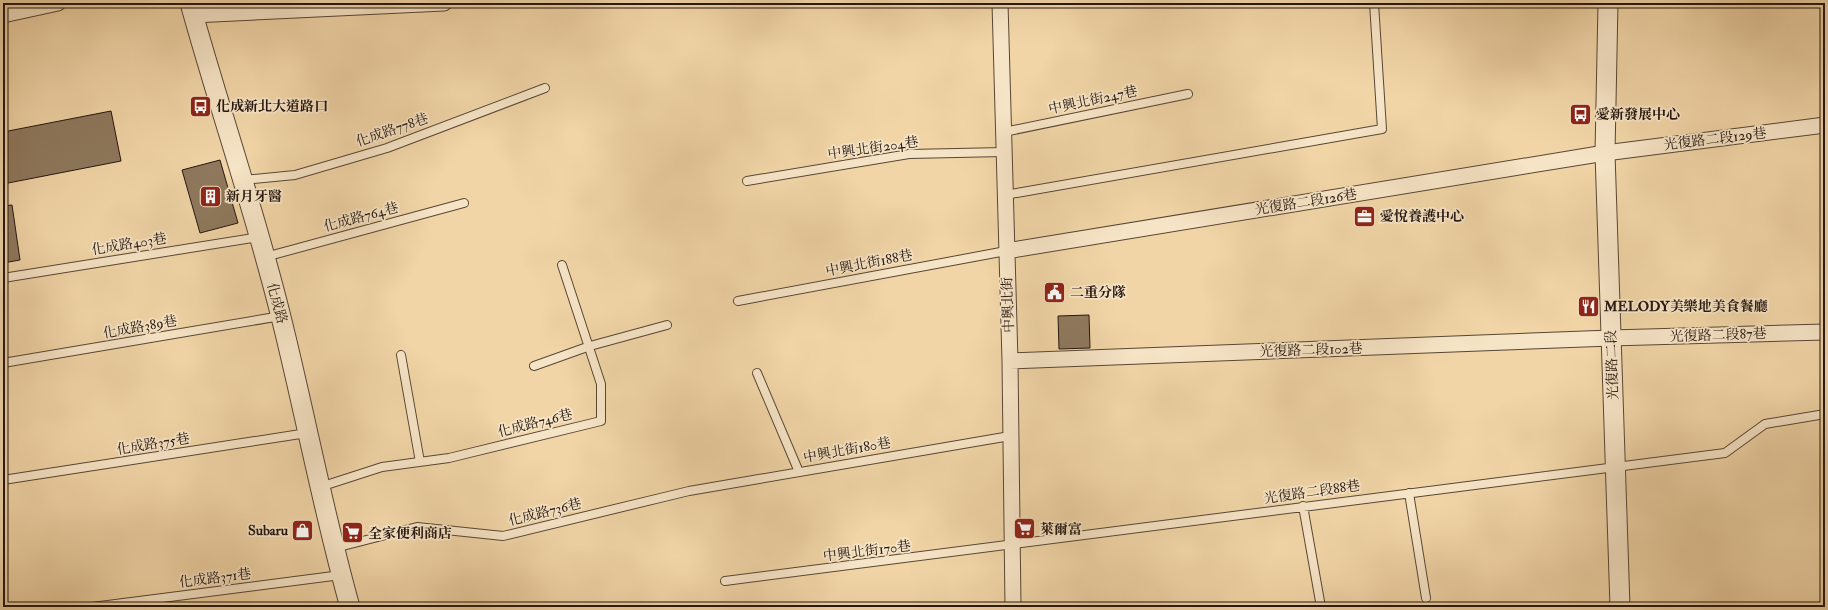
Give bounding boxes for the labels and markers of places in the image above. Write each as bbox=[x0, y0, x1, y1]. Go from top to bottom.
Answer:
bus stop icon: 化成新北大道路口 bbox=[188, 93, 214, 119]
place label: 化成新北大道路口 bbox=[216, 98, 328, 115]
bus stop icon: 愛新發展中心 bbox=[1568, 101, 1594, 127]
place label: 愛新發展中心 bbox=[1596, 106, 1680, 123]
building icon: 新月牙醫 bbox=[197, 183, 223, 209]
place label: 新月牙醫 bbox=[226, 188, 282, 205]
office icon: 愛悅養護中心 bbox=[1351, 203, 1377, 229]
place label: 愛悅養護中心 bbox=[1380, 208, 1464, 225]
public building icon: 二重分隊 bbox=[1041, 279, 1067, 305]
place label: 二重分隊 bbox=[1070, 284, 1126, 301]
restaurant icon: MELODY美樂地美食餐廳 bbox=[1575, 293, 1601, 319]
place label: MELODY美樂地美食餐廳 bbox=[1603, 298, 1768, 315]
supermarket icon: 萊爾富 bbox=[1011, 516, 1037, 542]
shop icon: Subaru bbox=[290, 517, 316, 543]
supermarket icon: 全家便利商店 bbox=[340, 520, 366, 546]
place label: 萊爾富 bbox=[1040, 521, 1082, 538]
place label: Subaru bbox=[248, 522, 289, 539]
place label: 全家便利商店 bbox=[368, 525, 452, 542]

